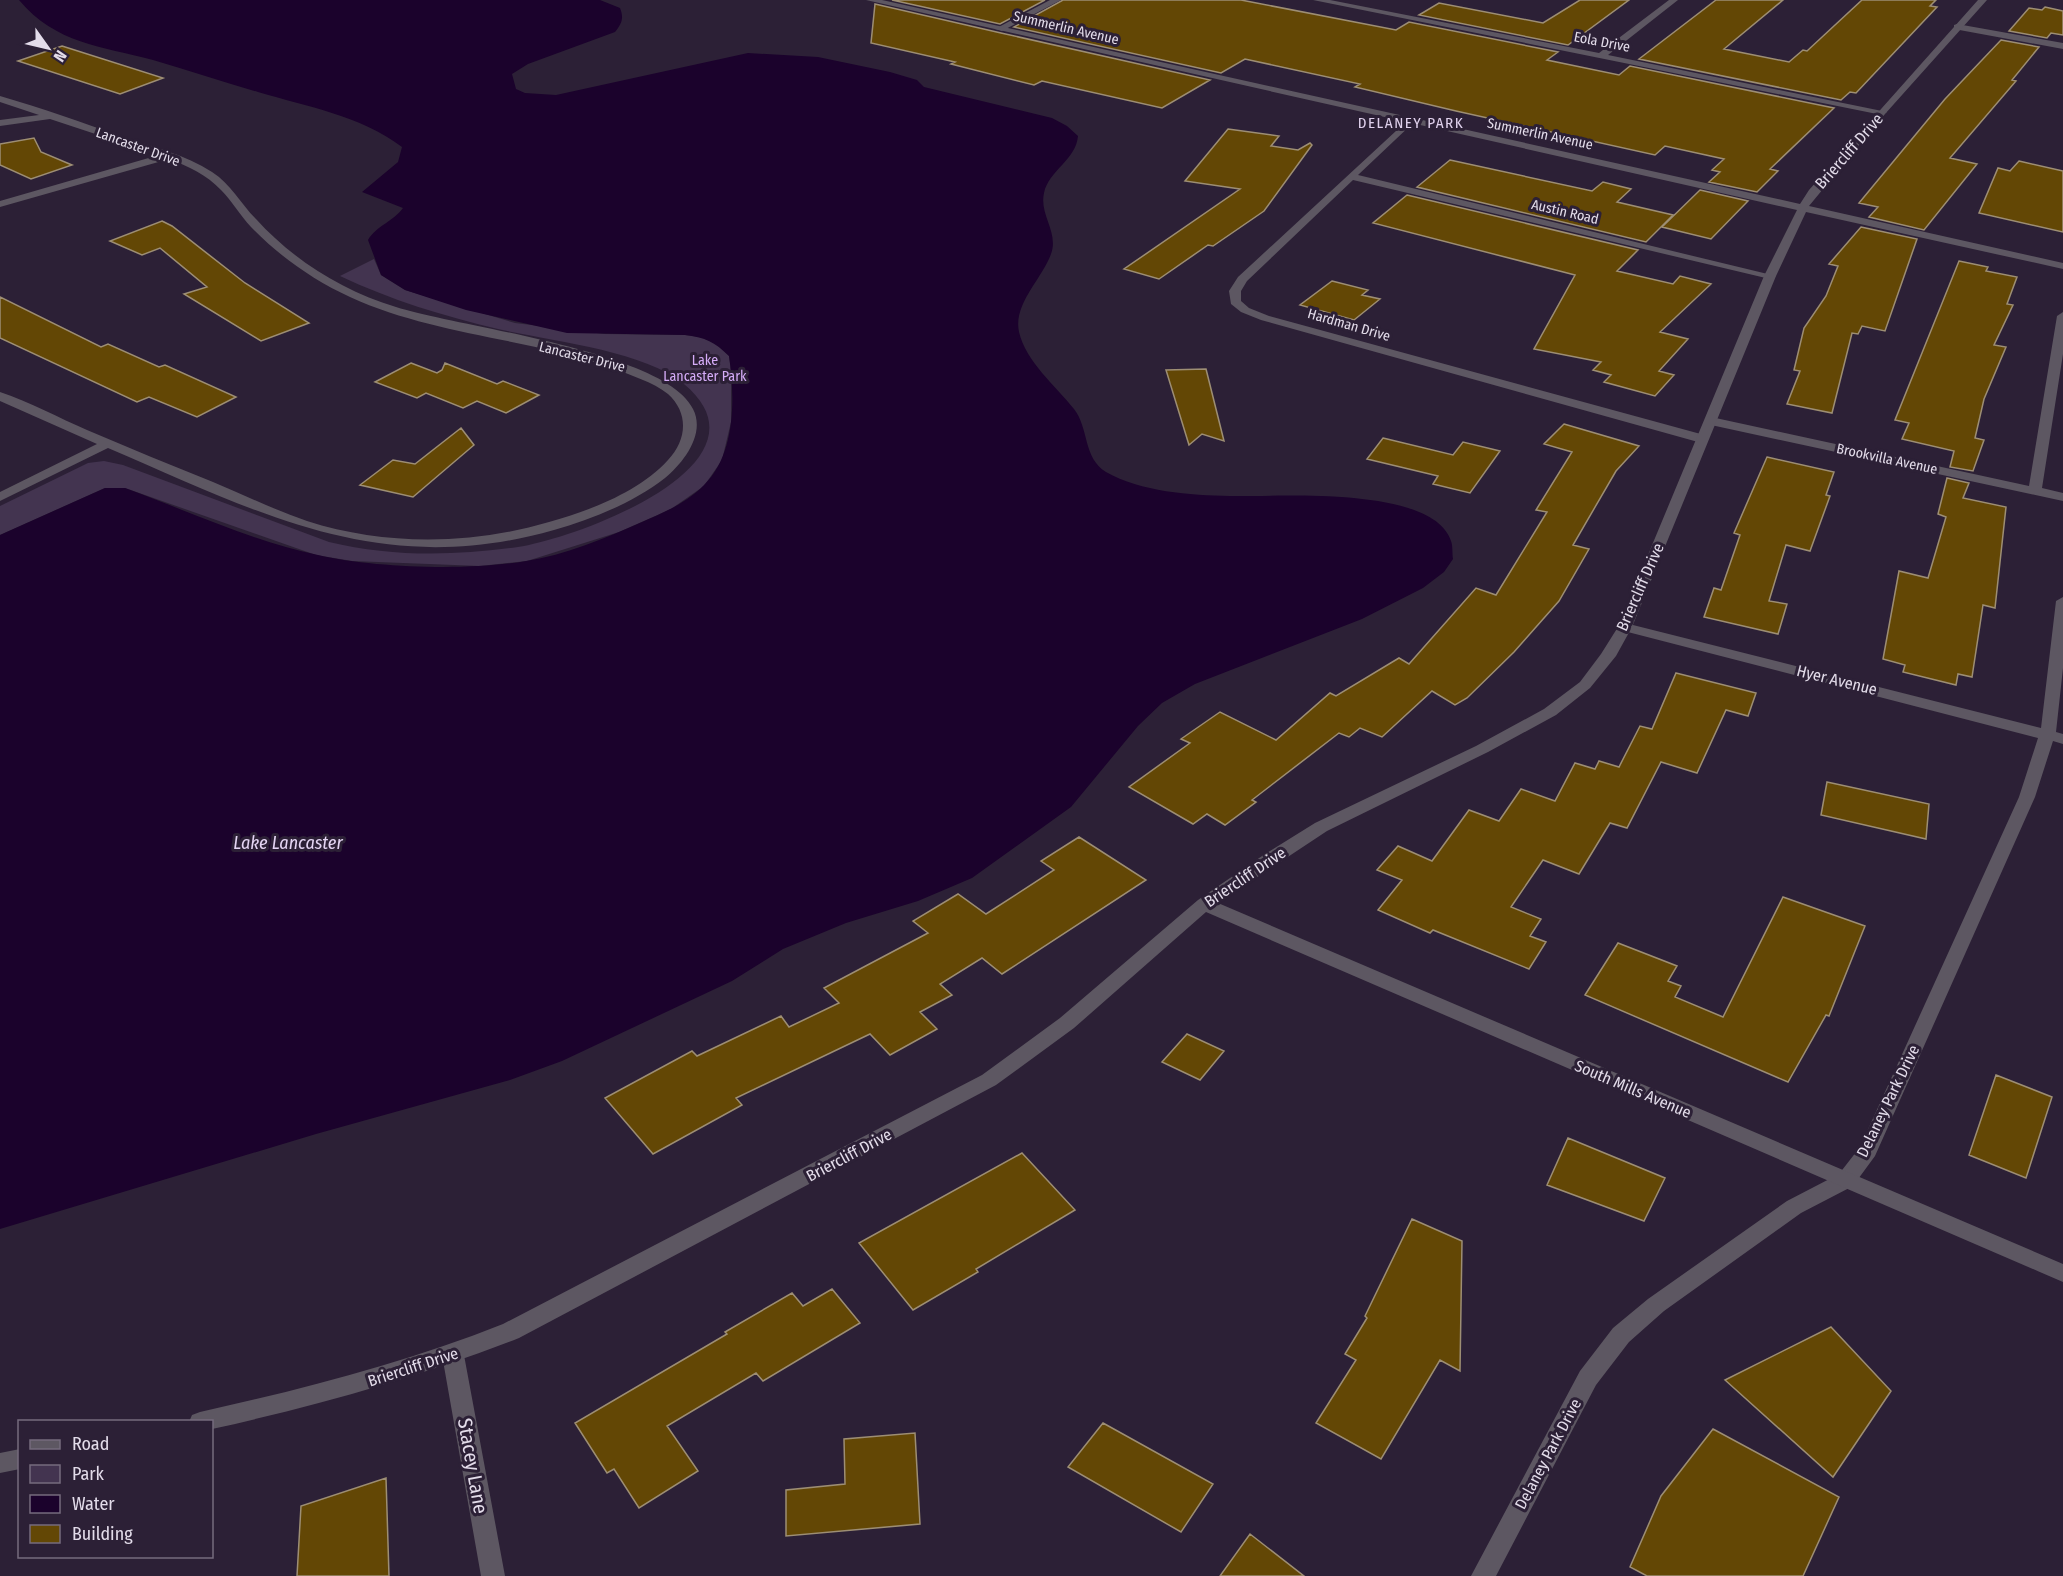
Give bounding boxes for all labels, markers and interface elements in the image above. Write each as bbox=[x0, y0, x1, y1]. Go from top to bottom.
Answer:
street label: Summerlin Avenue bbox=[1012, 8, 1120, 48]
north arrow bbox=[18, 18, 78, 78]
street label: Eola Drive bbox=[1572, 28, 1632, 56]
text: N bbox=[49, 47, 71, 65]
street label: Briercliff Drive bbox=[1811, 109, 1887, 193]
district label: DELANEY PARK bbox=[1358, 114, 1464, 132]
street label: Summerlin Avenue bbox=[1486, 115, 1594, 154]
street label: Lancaster Drive bbox=[94, 124, 182, 170]
street label: Austin Road bbox=[1530, 196, 1600, 228]
street label: Hardman Drive bbox=[1306, 305, 1392, 345]
street label: Lancaster Drive bbox=[537, 338, 627, 376]
park label: Lake Lancaster Park bbox=[663, 352, 747, 385]
street label: Brookvilla Avenue bbox=[1835, 440, 1939, 478]
street label: Briercliff Drive bbox=[1612, 540, 1668, 634]
street label: Hyer Avenue bbox=[1795, 661, 1879, 699]
water label: Lake Lancaster bbox=[233, 832, 343, 854]
street label: Briercliff Drive bbox=[1201, 843, 1289, 911]
street label: Delaney Park Drive bbox=[1853, 1042, 1923, 1160]
street label: South Mills Avenue bbox=[1572, 1056, 1694, 1122]
street label: Briercliff Drive bbox=[803, 1125, 895, 1185]
street label: Briercliff Drive bbox=[365, 1343, 461, 1391]
street label: Delaney Park Drive bbox=[1511, 1395, 1585, 1512]
street label: Stacey Lane bbox=[453, 1416, 493, 1516]
legend bbox=[18, 1420, 213, 1558]
text: Road bbox=[72, 1433, 109, 1455]
text: Park bbox=[72, 1463, 105, 1485]
text: Water bbox=[72, 1493, 115, 1515]
text: Building bbox=[72, 1523, 133, 1545]

